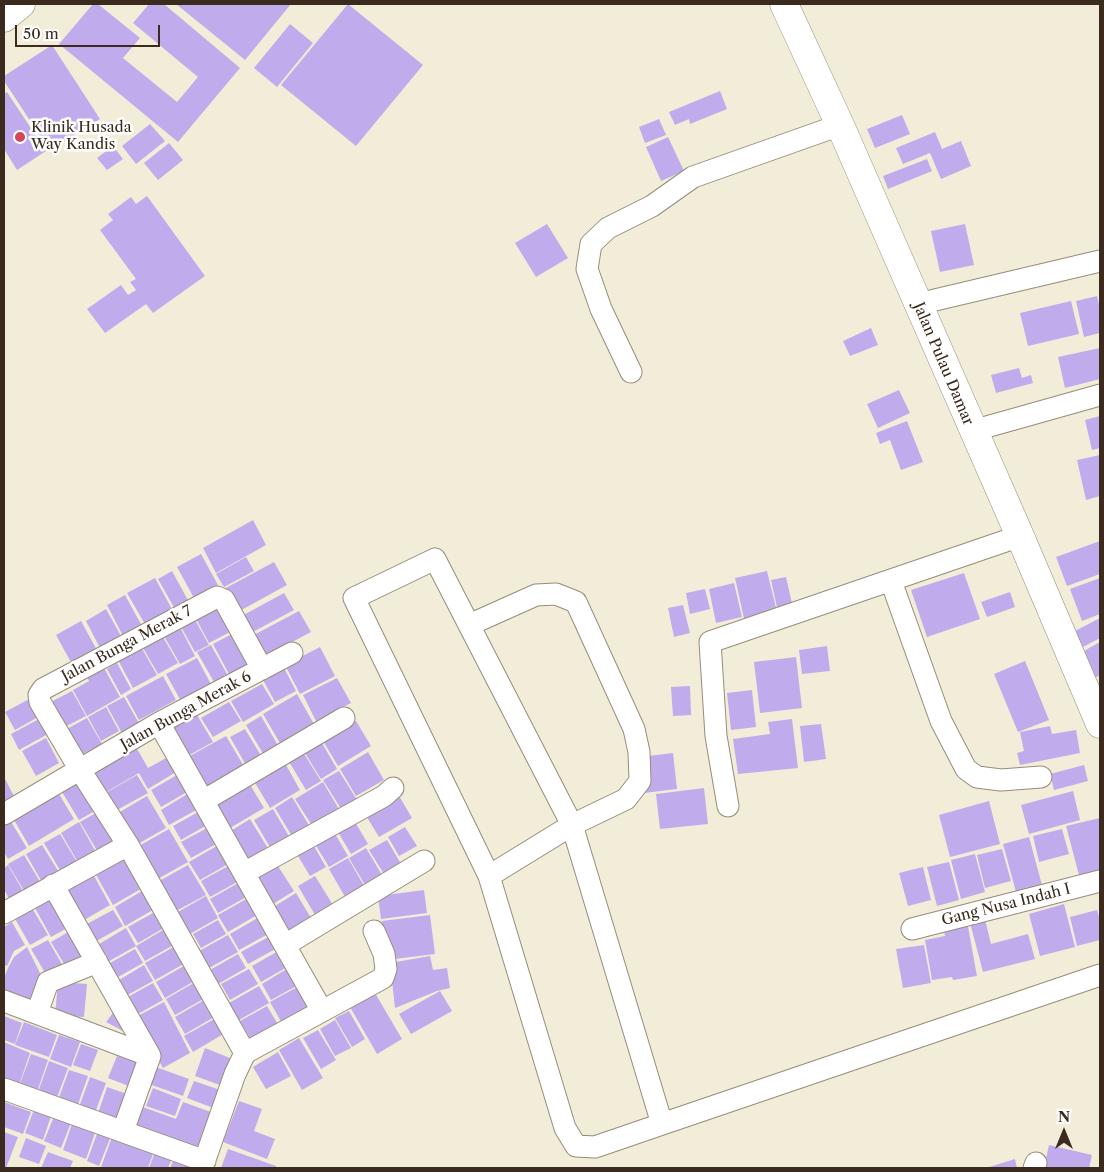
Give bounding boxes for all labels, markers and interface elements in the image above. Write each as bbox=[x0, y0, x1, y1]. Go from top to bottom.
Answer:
scale bar bbox=[18, 15, 162, 47]
text: 50 m bbox=[23, 24, 59, 43]
place label: Klinik Husada Way Kandis bbox=[31, 119, 132, 154]
marker: Klinik Husada Way Kandis bbox=[13, 130, 27, 144]
street label: Jalan Pulau Damar bbox=[909, 300, 977, 428]
street label: Jalan Bunga Merak 7 bbox=[59, 602, 195, 686]
street label: Jalan Bunga Merak 6 bbox=[118, 668, 254, 754]
street label: Gang Nusa Indah I bbox=[940, 880, 1072, 930]
north arrow bbox=[1039, 1107, 1089, 1157]
text: N bbox=[1058, 1108, 1070, 1126]

